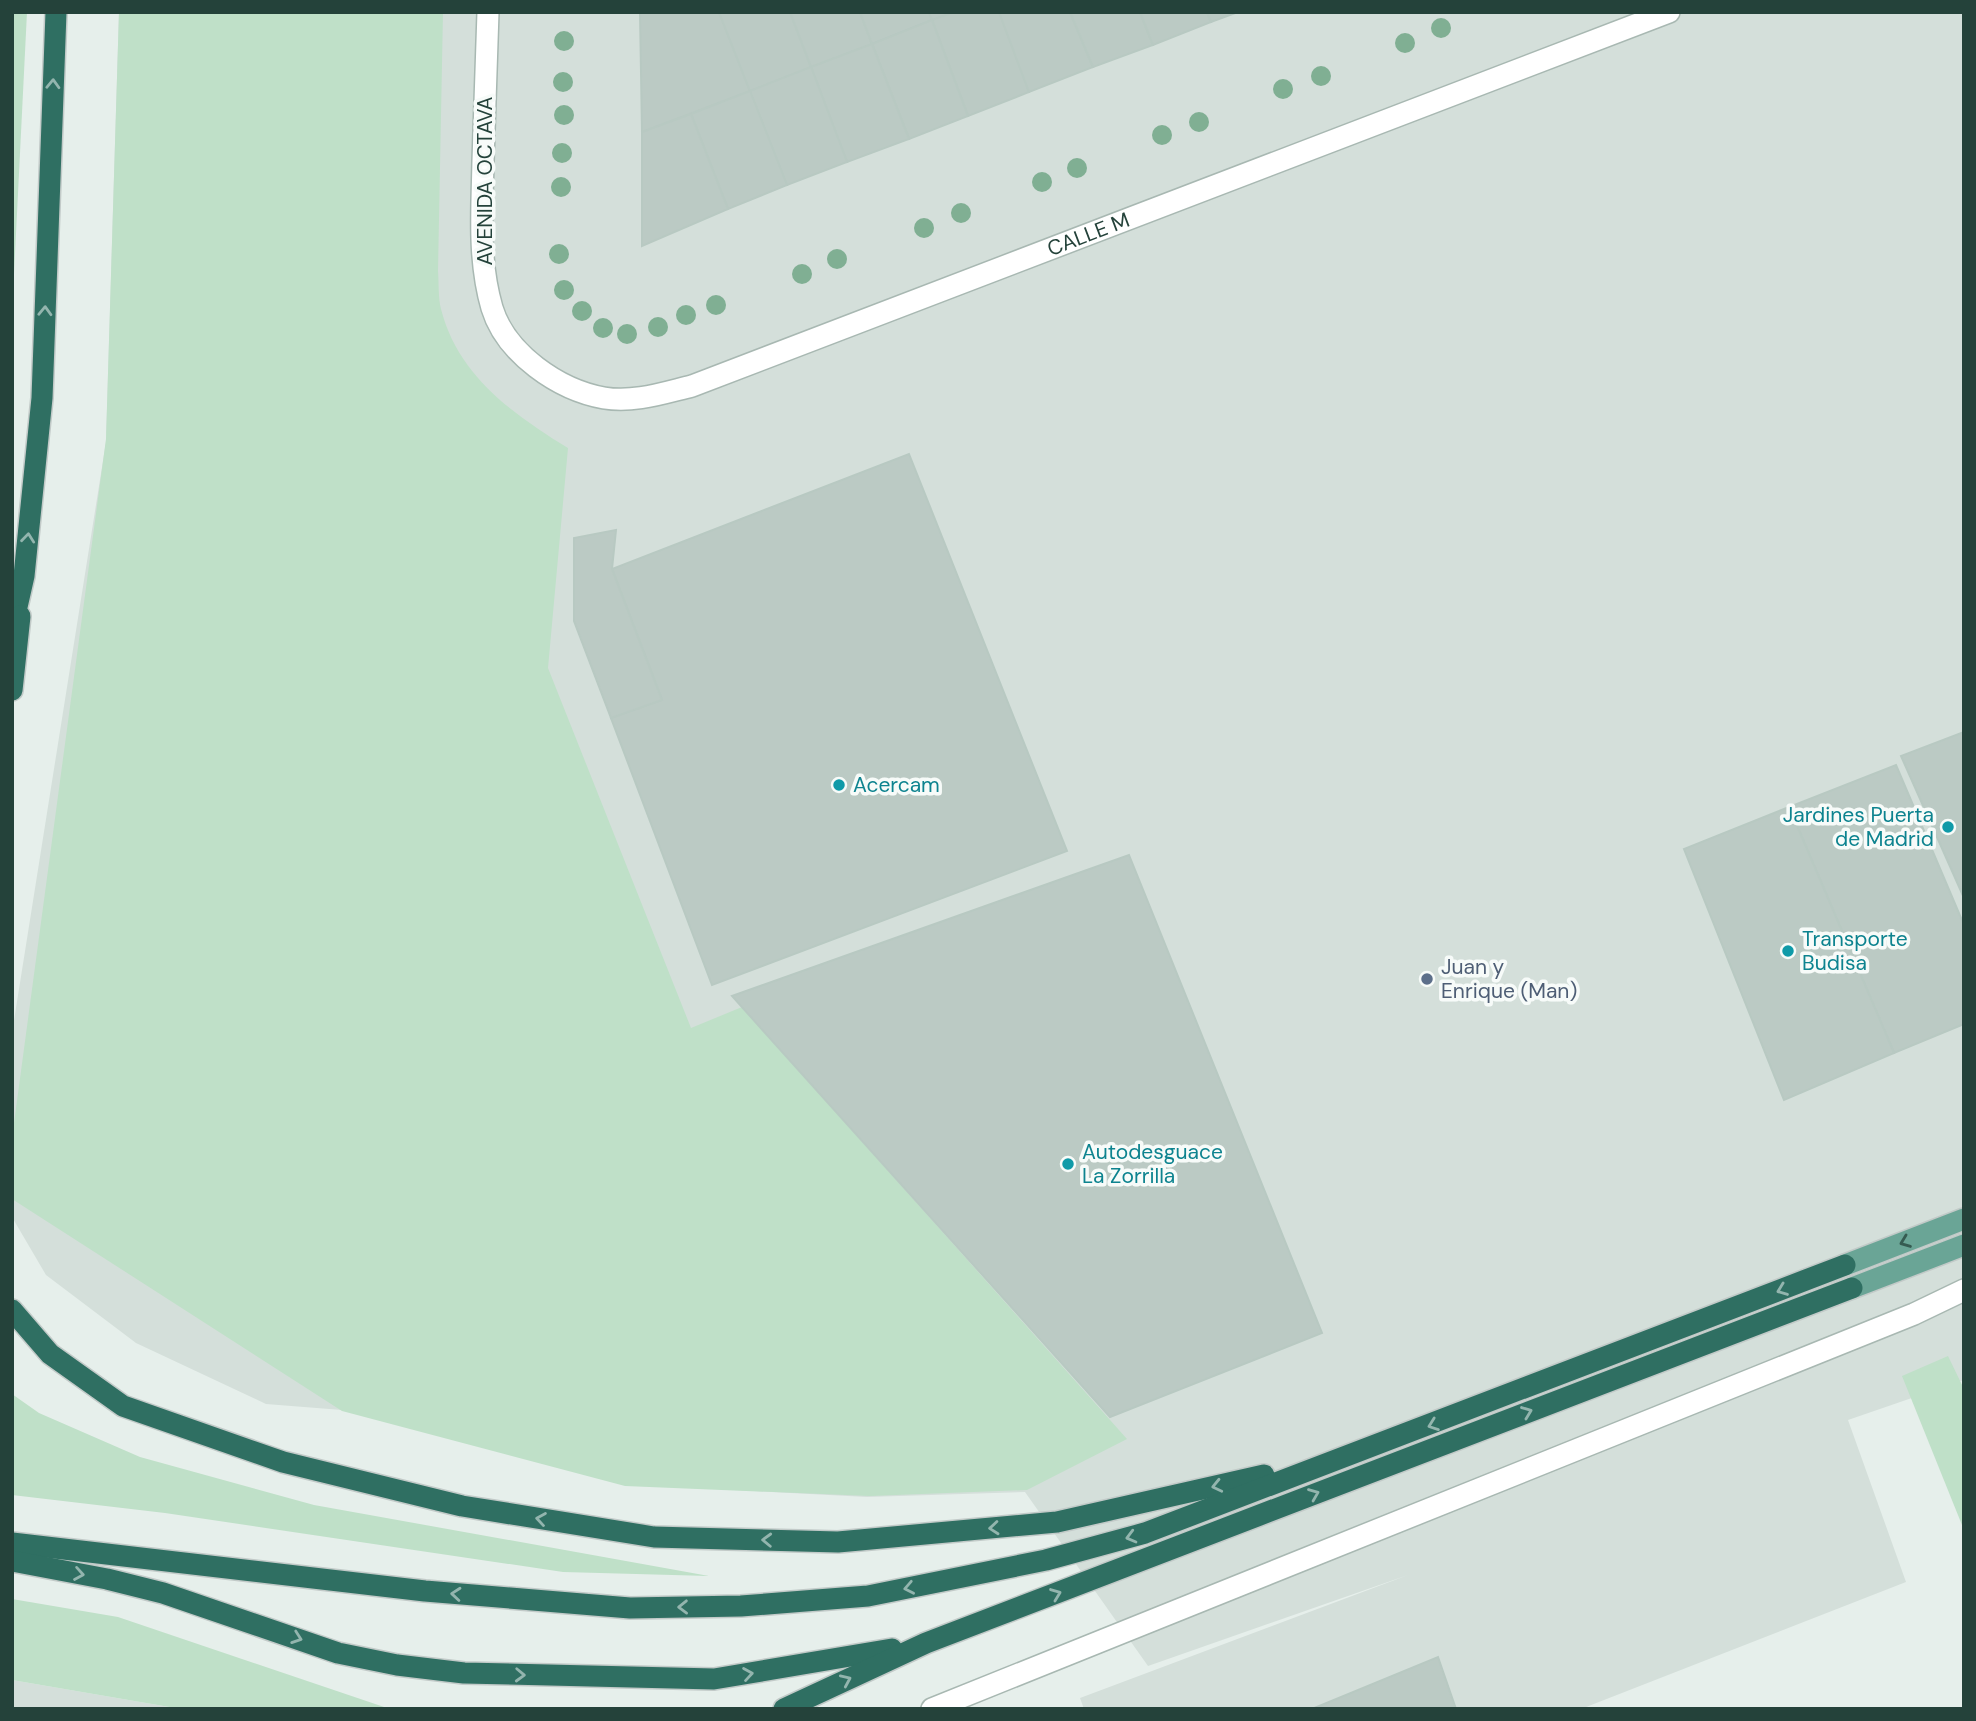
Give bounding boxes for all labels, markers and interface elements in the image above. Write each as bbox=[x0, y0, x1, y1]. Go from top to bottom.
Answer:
one-way arrow bbox=[46, 78, 61, 89]
street label: AVENIDA OCTAVA bbox=[471, 96, 499, 266]
street label: CALLE M bbox=[1043, 206, 1134, 263]
one-way arrow bbox=[38, 305, 53, 316]
one-way arrow bbox=[20, 532, 35, 543]
place label: Acercam bbox=[853, 771, 940, 799]
marker: Acercam bbox=[831, 777, 847, 793]
place label: Jardines Puerta de Madrid bbox=[1783, 801, 1934, 853]
marker: Jardines Puerta de Madrid bbox=[1940, 819, 1956, 835]
place label: Transporte Budisa bbox=[1802, 925, 1908, 977]
marker: Transporte Budisa bbox=[1780, 943, 1796, 959]
place label: Juan y Enrique (Man) bbox=[1441, 953, 1577, 1005]
marker: Juan y Enrique (Man) bbox=[1419, 971, 1435, 987]
place label: Autodesguace La Zorrilla bbox=[1082, 1138, 1223, 1190]
marker: Autodesguace La Zorrilla bbox=[1060, 1156, 1076, 1172]
one-way arrow bbox=[1899, 1234, 1911, 1248]
one-way arrow bbox=[1776, 1281, 1788, 1295]
one-way arrow bbox=[1520, 1407, 1532, 1421]
one-way arrow bbox=[1427, 1417, 1439, 1431]
one-way arrow bbox=[1211, 1477, 1223, 1492]
one-way arrow bbox=[1308, 1489, 1320, 1503]
one-way arrow bbox=[535, 1512, 547, 1527]
one-way arrow bbox=[988, 1520, 999, 1535]
one-way arrow bbox=[1125, 1529, 1137, 1543]
one-way arrow bbox=[761, 1532, 772, 1548]
one-way arrow bbox=[73, 1566, 85, 1581]
one-way arrow bbox=[903, 1579, 915, 1594]
one-way arrow bbox=[450, 1587, 461, 1602]
one-way arrow bbox=[1050, 1588, 1062, 1602]
one-way arrow bbox=[677, 1599, 687, 1615]
one-way arrow bbox=[291, 1630, 303, 1644]
one-way arrow bbox=[742, 1667, 753, 1682]
one-way arrow bbox=[515, 1668, 526, 1683]
one-way arrow bbox=[839, 1674, 851, 1688]

